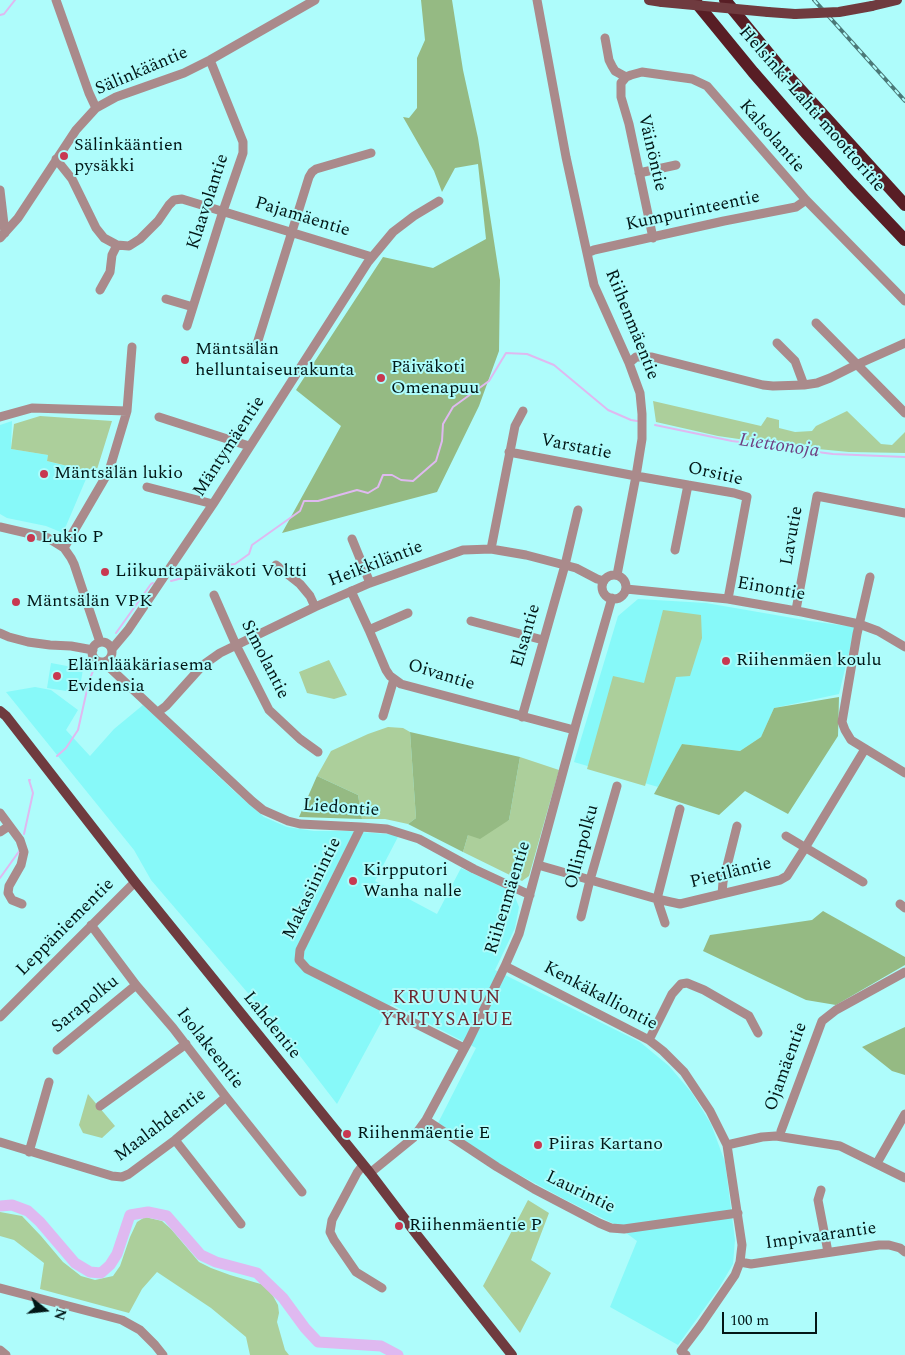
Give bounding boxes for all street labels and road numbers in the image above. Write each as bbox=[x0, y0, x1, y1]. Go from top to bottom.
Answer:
street label: Helsinki-Lahti moottoritie bbox=[733, 23, 889, 197]
street label: Sälinkääntie bbox=[92, 43, 192, 101]
street label: Kalsolantie bbox=[734, 96, 808, 178]
street label: Väinöntie bbox=[632, 112, 670, 194]
street label: Klaavolantie bbox=[183, 152, 235, 252]
street label: Kumpurinteentie bbox=[624, 187, 762, 237]
street label: Pajamäentie bbox=[252, 193, 352, 243]
street label: Riihenmäentie bbox=[599, 267, 663, 383]
street label: Mäntymäentie bbox=[189, 393, 271, 501]
street label: Varstatie bbox=[539, 431, 613, 465]
street label: Orsitie bbox=[685, 458, 745, 492]
street label: Lavutie bbox=[777, 505, 809, 567]
street label: Heikkiläntie bbox=[326, 537, 426, 593]
street label: Einontie bbox=[735, 573, 807, 607]
street label: Elsantie bbox=[508, 602, 546, 670]
street label: Simolantie bbox=[235, 617, 293, 703]
street label: Oivantie bbox=[405, 656, 477, 696]
street label: Liedontie bbox=[302, 796, 380, 822]
street label: Ollinpolku bbox=[561, 802, 605, 892]
street label: Makasiinintie bbox=[279, 834, 347, 944]
street label: Riihenmäentie bbox=[482, 839, 536, 957]
street label: Pietiläntie bbox=[688, 853, 774, 895]
street label: Leppäniementie bbox=[13, 875, 119, 981]
street label: Kenkäkalliontie bbox=[539, 958, 661, 1036]
street label: Sarapolku bbox=[48, 971, 124, 1039]
street label: Lahdentie bbox=[237, 988, 305, 1064]
street label: Isolakeentie bbox=[171, 1004, 247, 1094]
street label: Ojamäentie bbox=[761, 1020, 813, 1114]
street label: Maalahdentie bbox=[111, 1085, 211, 1167]
street label: Laurintie bbox=[542, 1167, 618, 1219]
street label: Impivaarantie bbox=[764, 1219, 878, 1255]

